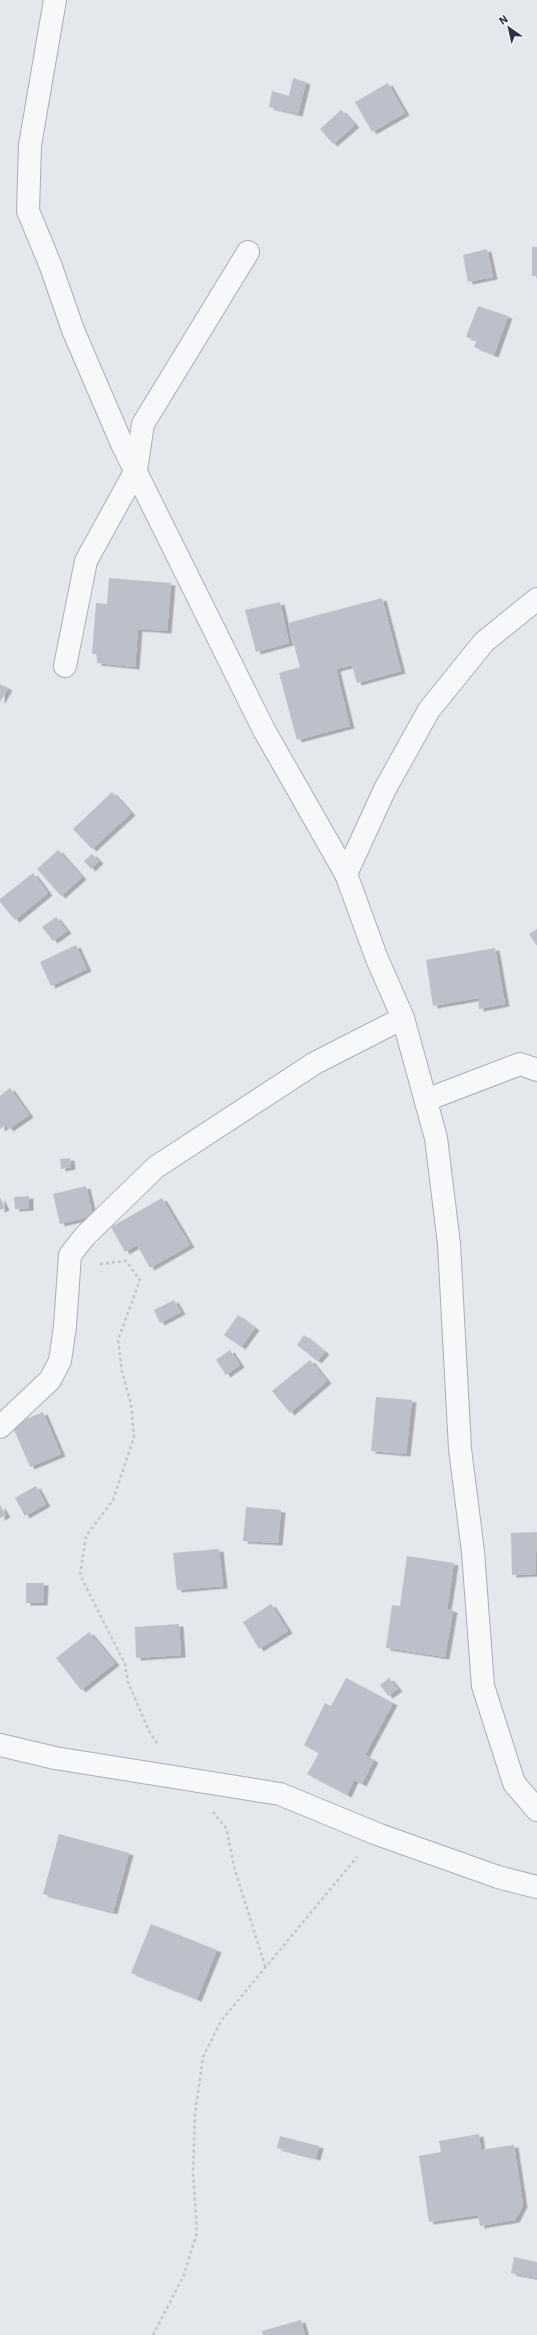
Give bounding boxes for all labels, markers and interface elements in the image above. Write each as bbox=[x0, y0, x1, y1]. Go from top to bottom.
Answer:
north arrow bbox=[489, 8, 529, 48]
text: N bbox=[496, 12, 511, 28]

